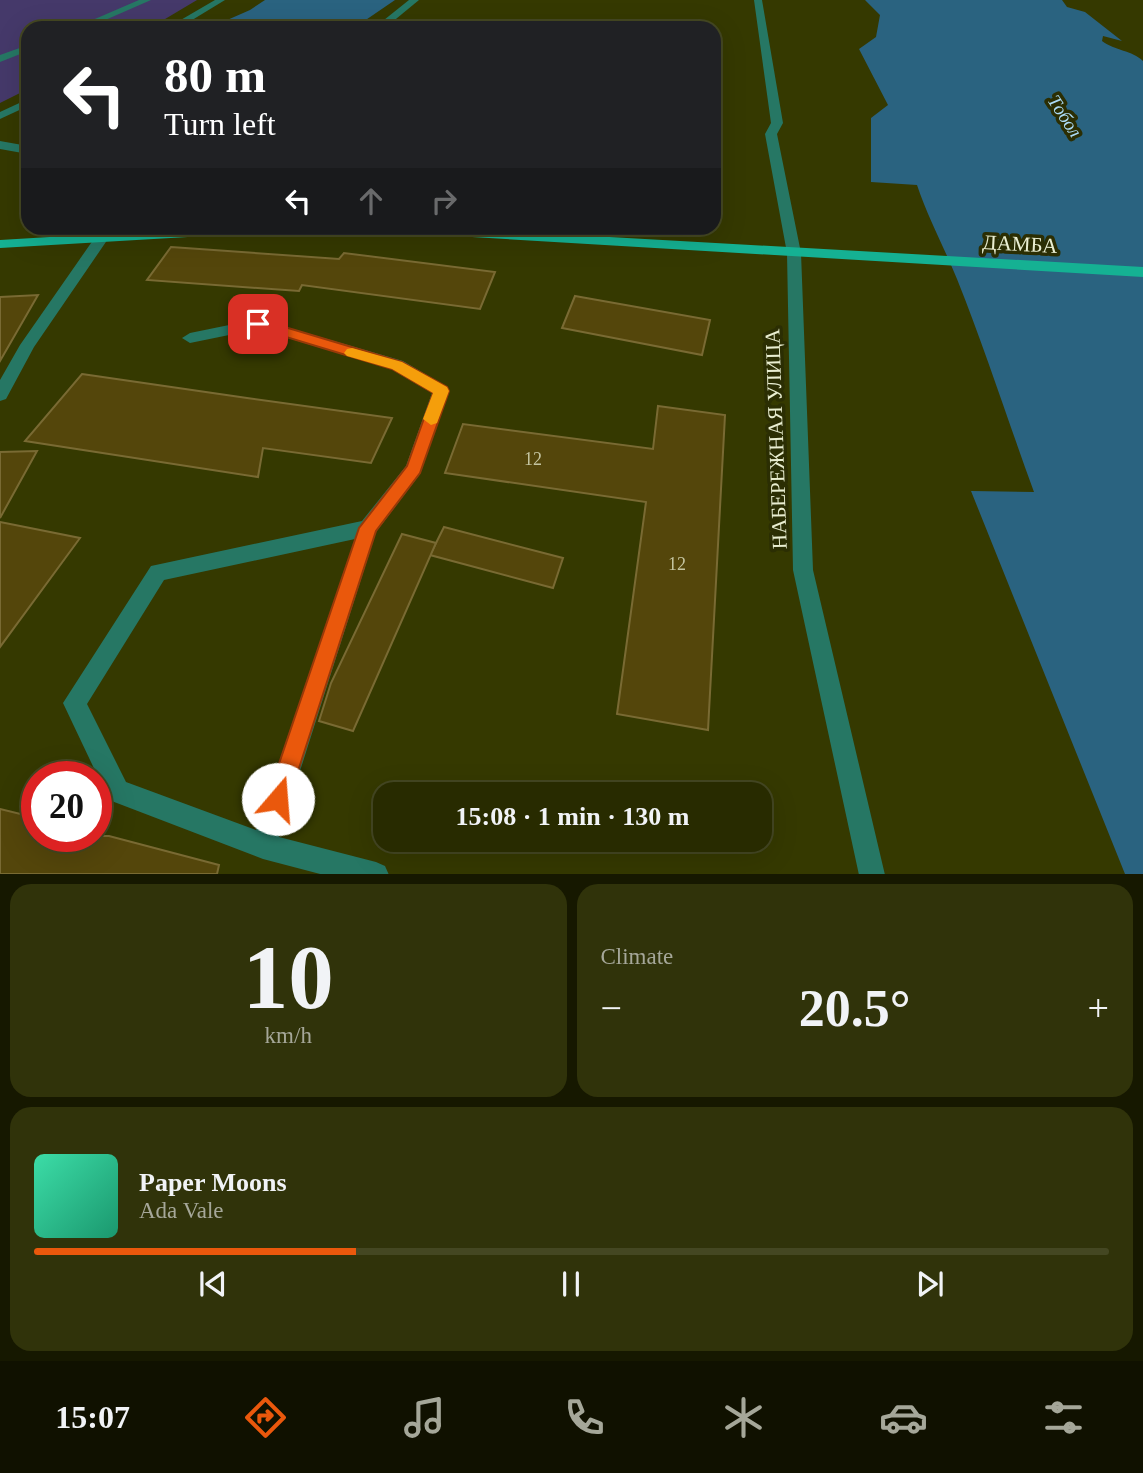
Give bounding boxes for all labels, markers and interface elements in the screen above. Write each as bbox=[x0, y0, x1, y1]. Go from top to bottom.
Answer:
text: 80 m bbox=[164, 48, 266, 103]
icon: left bbox=[49, 49, 140, 140]
water label: Тобол bbox=[1044, 91, 1086, 141]
text: Turn left bbox=[164, 106, 276, 142]
icon: left bbox=[279, 182, 317, 220]
icon: ahead bbox=[352, 182, 390, 220]
icon: right bbox=[425, 182, 463, 220]
street label: ДАМБА bbox=[982, 230, 1059, 258]
pin bbox=[228, 294, 288, 354]
icon: arrive bbox=[239, 305, 277, 343]
street label: НАБЕРЕЖНАЯ УЛИЦА bbox=[760, 328, 792, 550]
house number: 12 bbox=[524, 449, 542, 469]
house number: 12 bbox=[668, 554, 686, 574]
speed limit sign: 20 bbox=[21, 761, 112, 852]
position arrow bbox=[241, 762, 315, 836]
text: 15:08 · 1 min · 130 m bbox=[456, 802, 690, 831]
text: 10 bbox=[243, 927, 334, 1028]
text: Climate bbox=[601, 944, 673, 969]
text: 20.5° bbox=[799, 980, 911, 1037]
text: − bbox=[601, 987, 622, 1029]
text: + bbox=[1088, 987, 1109, 1029]
text: km/h bbox=[265, 1023, 312, 1048]
text: Paper Moons bbox=[139, 1168, 287, 1197]
text: Ada Vale bbox=[139, 1198, 224, 1223]
icon: previous bbox=[194, 1265, 232, 1303]
icon: pause bbox=[552, 1265, 590, 1303]
icon: next bbox=[911, 1265, 949, 1303]
icon: directions bbox=[241, 1393, 290, 1442]
icon: music bbox=[400, 1393, 449, 1442]
icon: phone bbox=[560, 1393, 609, 1442]
icon: climate bbox=[719, 1393, 768, 1442]
icon: car bbox=[879, 1393, 928, 1442]
icon: filters bbox=[1039, 1393, 1088, 1442]
text: 15:07 bbox=[55, 1399, 130, 1435]

